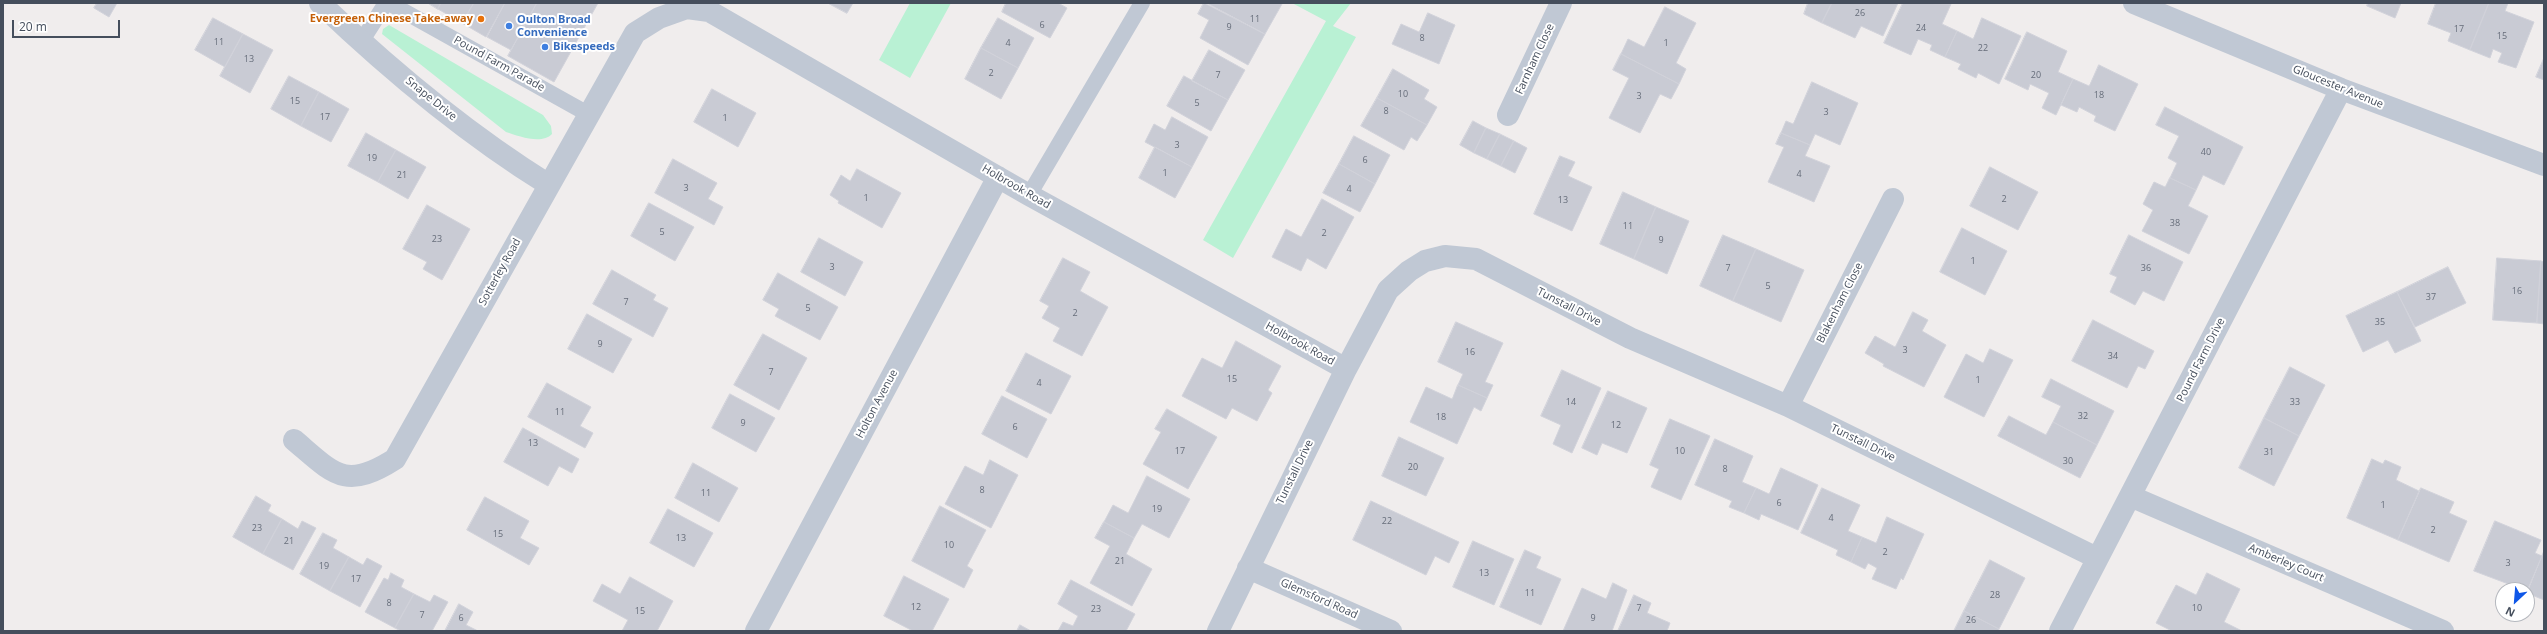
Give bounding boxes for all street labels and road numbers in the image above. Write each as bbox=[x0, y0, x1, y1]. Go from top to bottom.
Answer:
street label: Farnham Close bbox=[1513, 21, 1557, 97]
street label: Pound Farm Parade bbox=[451, 34, 547, 94]
street label: Gloucester Avenue bbox=[2291, 63, 2385, 111]
street label: Snape Drive bbox=[403, 74, 459, 124]
street label: Holbrook Road bbox=[979, 162, 1053, 212]
street label: Sotterley Road bbox=[476, 236, 524, 308]
street label: Blakenham Close bbox=[1814, 261, 1866, 345]
street label: Tunstall Drive bbox=[1535, 285, 1603, 329]
street label: Pound Farm Drive bbox=[2174, 316, 2228, 404]
street label: Holbrook Road bbox=[1263, 320, 1337, 368]
street label: Holton Avenue bbox=[853, 367, 901, 441]
street label: Tunstall Drive bbox=[1829, 422, 1897, 464]
street label: Tunstall Drive bbox=[1274, 438, 1316, 506]
street label: Amberley Court bbox=[2246, 541, 2326, 585]
street label: Glemsford Road bbox=[1278, 576, 1360, 622]

